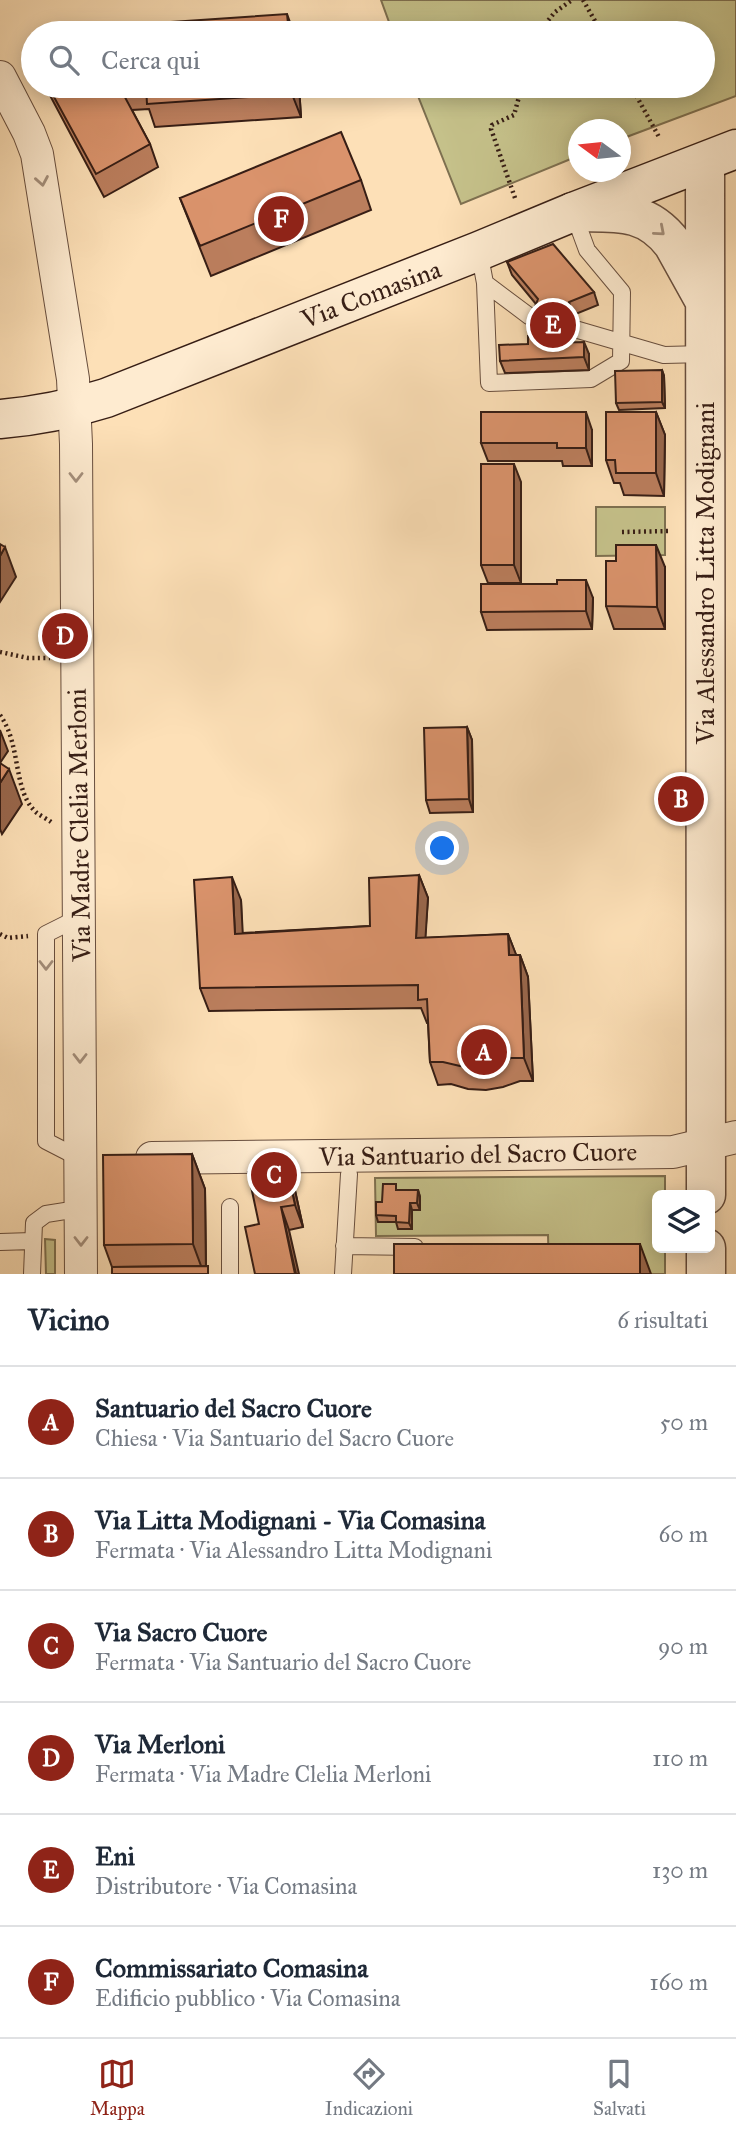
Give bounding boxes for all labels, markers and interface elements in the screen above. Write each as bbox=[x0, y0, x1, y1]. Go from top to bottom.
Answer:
search box bbox=[21, 21, 715, 98]
icon: search bbox=[45, 41, 83, 79]
text: Cerca qui bbox=[101, 44, 200, 76]
north arrow bbox=[568, 119, 631, 182]
one-way arrow bbox=[34, 175, 49, 187]
pin: F bbox=[258, 193, 304, 245]
one-way arrow bbox=[652, 223, 665, 235]
street label: Via Comasina bbox=[296, 253, 445, 336]
pin: E bbox=[530, 299, 576, 351]
street label: Via Alessandro Litta Modignani bbox=[689, 402, 721, 745]
one-way arrow bbox=[68, 472, 84, 482]
pin: D bbox=[42, 610, 88, 662]
street label: Via Madre Clelia Merloni bbox=[61, 688, 97, 963]
pin: B bbox=[658, 773, 704, 825]
your location bbox=[425, 831, 459, 865]
one-way arrow bbox=[38, 960, 54, 971]
pin: A bbox=[461, 1026, 507, 1078]
one-way arrow bbox=[72, 1054, 88, 1064]
street label: Via Santuario del Sacro Cuore bbox=[317, 1135, 638, 1173]
pin: C bbox=[251, 1149, 297, 1201]
map controls bbox=[652, 1190, 715, 1253]
button: layers bbox=[652, 1190, 715, 1253]
one-way arrow bbox=[73, 1236, 89, 1247]
text: Vicino bbox=[28, 1302, 109, 1338]
text: 6 risultati bbox=[617, 1306, 708, 1334]
text: Santuario del Sacro Cuore bbox=[95, 1392, 372, 1424]
text: A bbox=[43, 1408, 59, 1436]
text: 50 m bbox=[660, 1408, 708, 1436]
text: Chiesa · Via Santuario del Sacro Cuore bbox=[95, 1424, 454, 1452]
text: Via Litta Modignani - Via Comasina bbox=[95, 1504, 486, 1536]
text: B bbox=[43, 1520, 59, 1548]
text: 60 m bbox=[659, 1520, 708, 1548]
text: Fermata · Via Alessandro Litta Modignani bbox=[95, 1536, 492, 1564]
text: Via Sacro Cuore bbox=[95, 1616, 267, 1648]
text: C bbox=[43, 1632, 59, 1660]
text: 90 m bbox=[658, 1632, 708, 1660]
text: Fermata · Via Santuario del Sacro Cuore bbox=[95, 1648, 471, 1676]
text: Via Merloni bbox=[95, 1728, 225, 1760]
text: D bbox=[42, 1744, 60, 1772]
text: 110 m bbox=[652, 1744, 708, 1772]
text: Fermata · Via Madre Clelia Merloni bbox=[95, 1760, 431, 1788]
text: Eni bbox=[95, 1840, 135, 1872]
text: E bbox=[43, 1856, 59, 1884]
text: 130 m bbox=[652, 1856, 708, 1884]
text: Distributore · Via Comasina bbox=[95, 1872, 357, 1900]
text: Commissariato Comasina bbox=[95, 1952, 368, 1984]
text: F bbox=[43, 1968, 59, 1996]
text: 160 m bbox=[650, 1968, 708, 1996]
text: Edificio pubblico · Via Comasina bbox=[95, 1984, 400, 2012]
tab: Mappa bbox=[90, 2055, 145, 2120]
tab: Indicazioni bbox=[325, 2055, 413, 2120]
tab: Salvati bbox=[593, 2055, 646, 2120]

